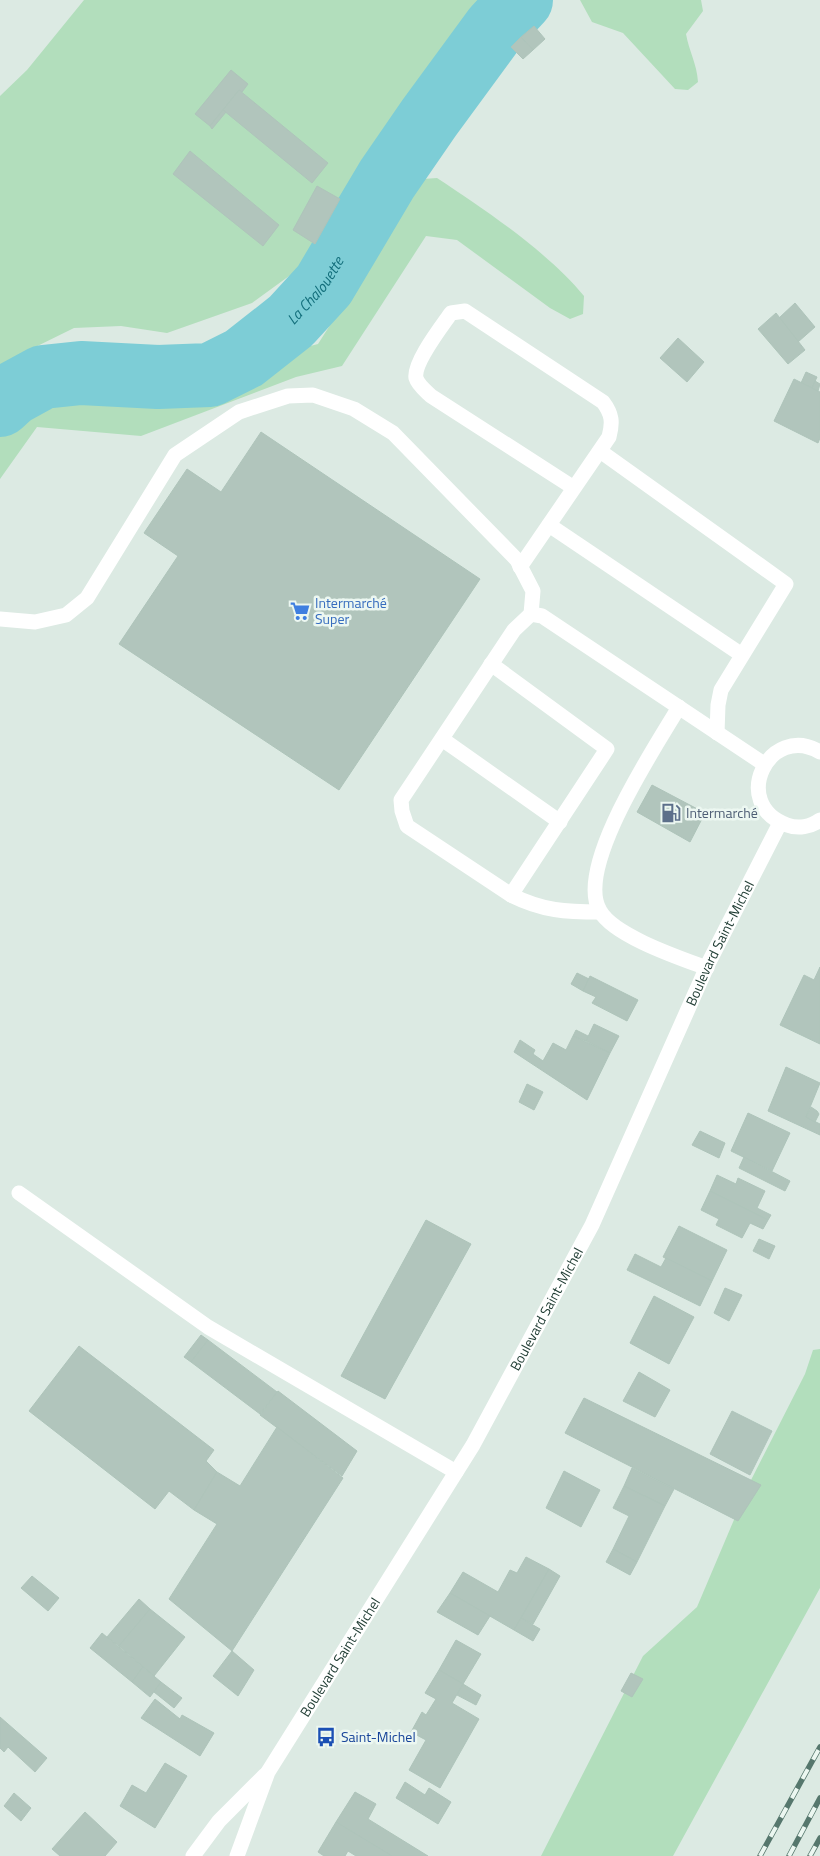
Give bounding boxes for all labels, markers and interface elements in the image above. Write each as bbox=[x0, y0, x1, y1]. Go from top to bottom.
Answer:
water label: La Chalouette bbox=[281, 251, 350, 330]
place label: Intermarché Super bbox=[315, 592, 387, 629]
supermarket icon: Intermarché Super bbox=[289, 600, 311, 622]
fuel station icon: Intermarché bbox=[660, 802, 682, 824]
place label: Intermarché bbox=[686, 802, 758, 823]
street label: Boulevard Saint-Michel bbox=[680, 877, 759, 1009]
street label: Boulevard Saint-Michel bbox=[504, 1244, 588, 1374]
street label: Boulevard Saint-Michel bbox=[294, 1593, 385, 1721]
bus stop icon: Saint-Michel bbox=[315, 1726, 337, 1748]
place label: Saint-Michel bbox=[341, 1726, 416, 1747]

